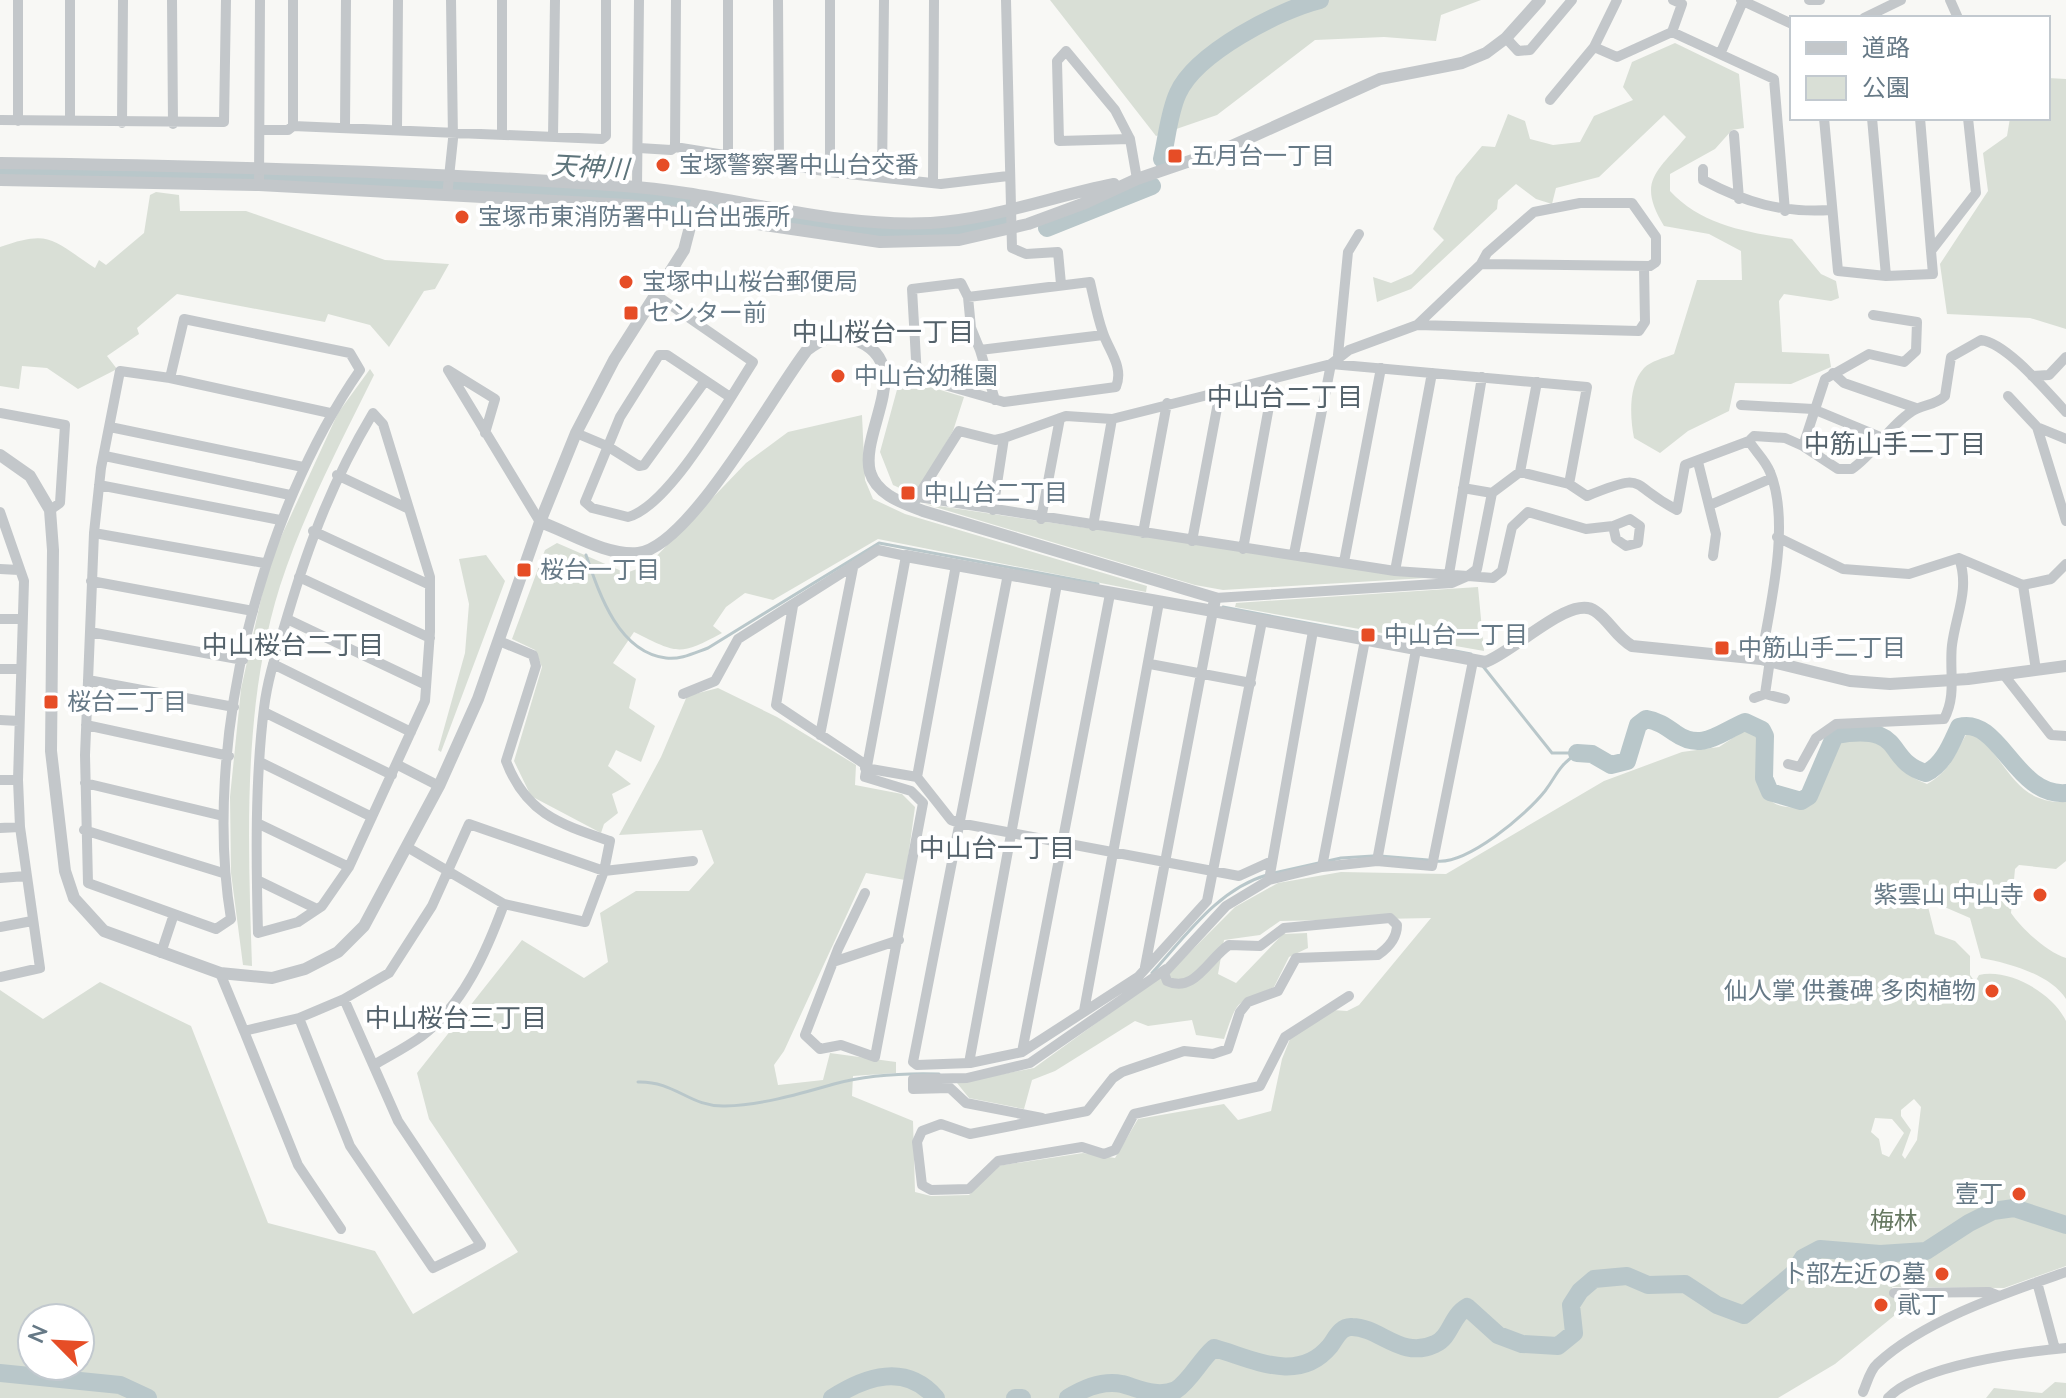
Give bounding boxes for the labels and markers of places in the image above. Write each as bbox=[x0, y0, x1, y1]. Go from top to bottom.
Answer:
place label: 五月台一丁目 bbox=[1191, 140, 1335, 169]
marker: 五月台一丁目 bbox=[1166, 147, 1184, 165]
place label: 宝塚警察署中山台交番 bbox=[679, 149, 919, 178]
marker: 宝塚警察署中山台交番 bbox=[654, 156, 672, 174]
place label: 宝塚市東消防署中山台出張所 bbox=[478, 201, 790, 230]
marker: 宝塚市東消防署中山台出張所 bbox=[453, 208, 471, 226]
place label: 宝塚中山桜台郵便局 bbox=[642, 266, 858, 295]
marker: 宝塚中山桜台郵便局 bbox=[617, 273, 635, 291]
place label: センター前 bbox=[647, 297, 767, 326]
marker: センター前 bbox=[622, 304, 640, 322]
place label: 中山台幼稚園 bbox=[854, 360, 998, 389]
marker: 中山台幼稚園 bbox=[829, 367, 847, 385]
place label: 中山台二丁目 bbox=[924, 477, 1068, 506]
marker: 中山台二丁目 bbox=[899, 484, 917, 502]
place label: 桜台一丁目 bbox=[540, 554, 660, 583]
marker: 桜台一丁目 bbox=[515, 561, 533, 579]
place label: 中山台一丁目 bbox=[1384, 619, 1528, 648]
marker: 中山台一丁目 bbox=[1359, 626, 1377, 644]
place label: 中筋山手二丁目 bbox=[1738, 632, 1906, 661]
marker: 中筋山手二丁目 bbox=[1713, 639, 1731, 657]
place label: 桜台二丁目 bbox=[67, 686, 187, 715]
marker: 桜台二丁目 bbox=[42, 693, 60, 711]
place label: 紫雲山 中山寺 bbox=[1874, 879, 2024, 908]
marker: 紫雲山 中山寺 bbox=[2031, 886, 2049, 904]
place label: 仙人掌 供養碑 多肉植物 bbox=[1724, 975, 1976, 1004]
marker: 仙人掌 供養碑 多肉植物 bbox=[1983, 982, 2001, 1000]
place label: 壹丁 bbox=[1955, 1178, 2003, 1207]
marker: 壹丁 bbox=[2010, 1185, 2028, 1203]
place label: 卜部左近の墓 bbox=[1782, 1258, 1926, 1287]
marker: 卜部左近の墓 bbox=[1933, 1265, 1951, 1283]
place label: 貮丁 bbox=[1897, 1289, 1945, 1318]
marker: 貮丁 bbox=[1872, 1296, 1890, 1314]

